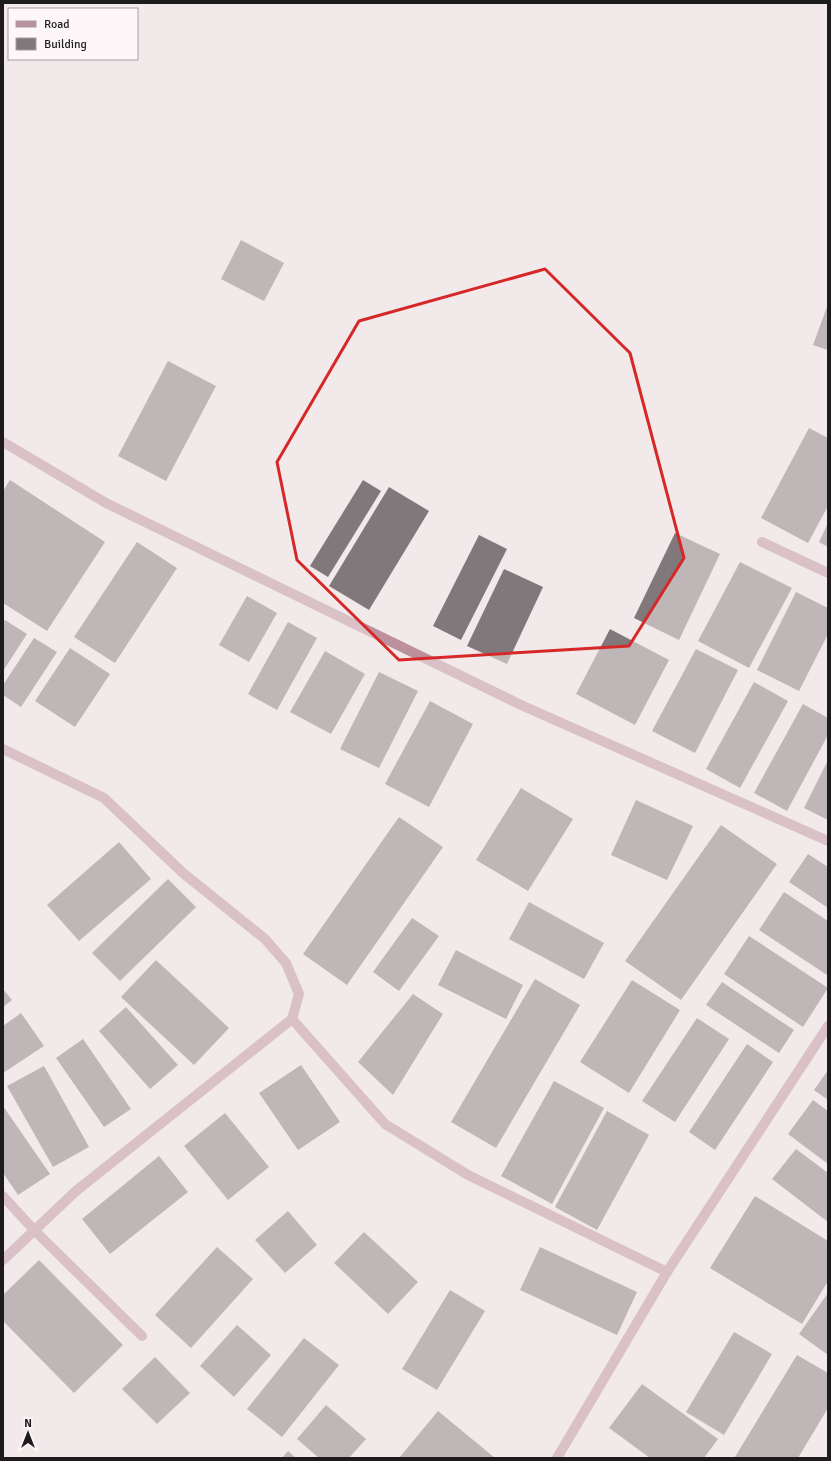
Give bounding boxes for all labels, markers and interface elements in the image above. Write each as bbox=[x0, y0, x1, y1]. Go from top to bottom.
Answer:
legend bbox=[8, 8, 138, 60]
text: Road bbox=[44, 17, 70, 32]
text: Building bbox=[44, 37, 87, 52]
north arrow bbox=[8, 1413, 48, 1453]
text: N bbox=[24, 1417, 32, 1430]

